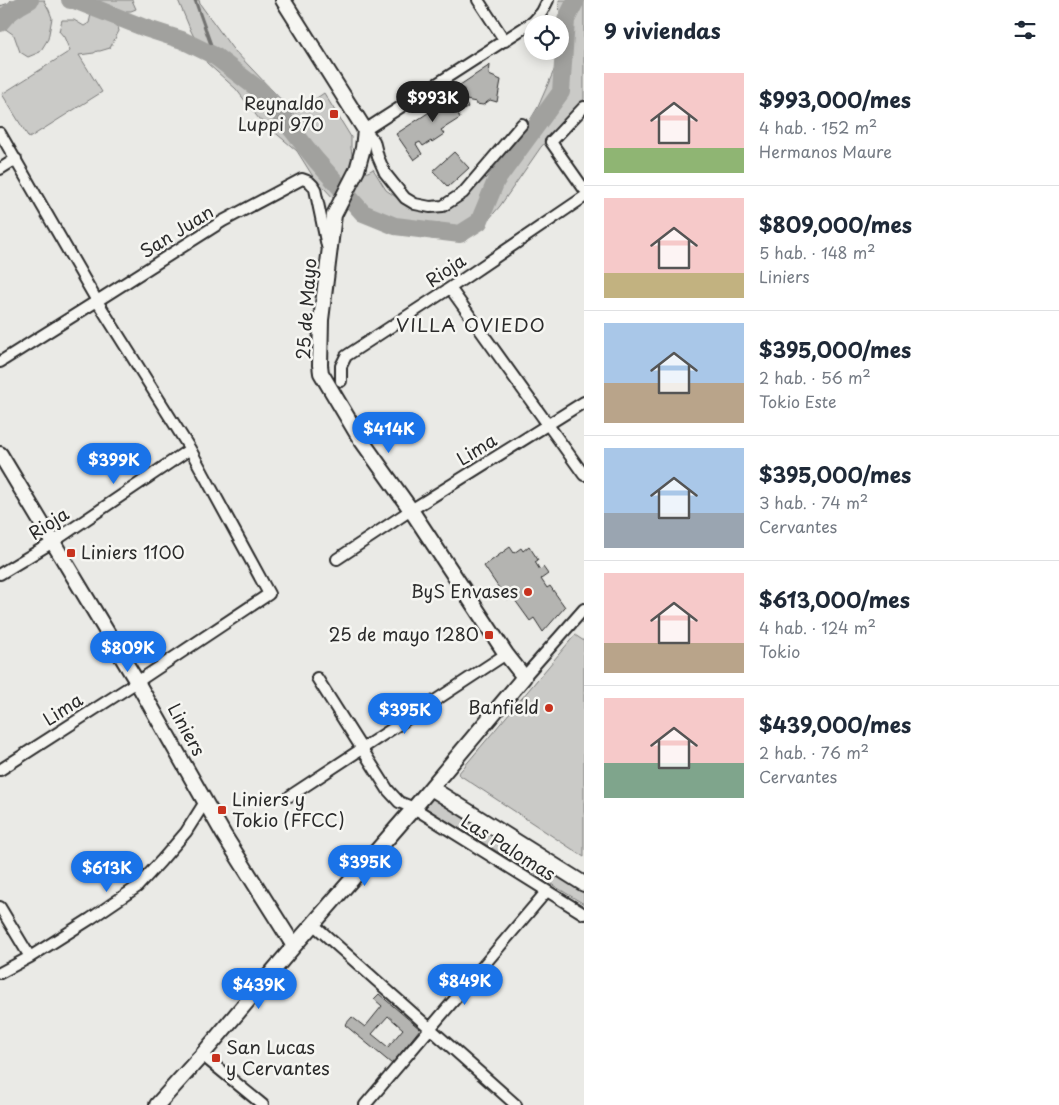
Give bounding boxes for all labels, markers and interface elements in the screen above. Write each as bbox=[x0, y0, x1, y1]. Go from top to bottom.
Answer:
text: 9 viviendas bbox=[604, 14, 721, 46]
map controls bbox=[524, 15, 569, 60]
button: locate bbox=[524, 15, 569, 60]
icon: filters bbox=[1011, 16, 1039, 44]
pin: $993K bbox=[398, 80, 468, 123]
text: $993,000/mes bbox=[759, 83, 911, 115]
text: $993K bbox=[407, 85, 459, 109]
place label: Reynaldo Luppi 970 bbox=[238, 89, 324, 137]
icon: home bbox=[644, 93, 704, 153]
marker: Reynaldo Luppi 970 bbox=[328, 108, 340, 120]
text: 4 hab. · 152 m² bbox=[759, 115, 877, 139]
text: Hermanos Maure bbox=[759, 139, 892, 163]
street label: San Juan bbox=[134, 197, 218, 264]
text: $809,000/mes bbox=[759, 208, 912, 240]
icon: home bbox=[644, 218, 704, 278]
text: 5 hab. · 148 m² bbox=[759, 240, 876, 264]
street label: Rioja bbox=[420, 246, 471, 293]
street label: 25 de Mayo bbox=[288, 257, 323, 361]
text: Liniers bbox=[759, 264, 810, 288]
district label: VILLA OVIEDO bbox=[396, 310, 546, 338]
text: $395,000/mes bbox=[759, 333, 911, 365]
icon: home bbox=[644, 343, 704, 403]
text: 2 hab. · 56 m² bbox=[759, 365, 871, 389]
text: Tokio Este bbox=[759, 389, 837, 413]
pin: $414K bbox=[354, 412, 424, 454]
text: $414K bbox=[363, 416, 415, 440]
street label: Lima bbox=[451, 426, 502, 471]
pin: $399K bbox=[79, 442, 149, 485]
text: $399K bbox=[88, 447, 140, 471]
text: $395,000/mes bbox=[759, 458, 911, 490]
icon: home bbox=[644, 468, 704, 528]
text: 3 hab. · 74 m² bbox=[759, 490, 868, 514]
street label: Rioja bbox=[23, 499, 74, 546]
text: Cervantes bbox=[759, 514, 837, 538]
place label: Liniers 1100 bbox=[81, 538, 185, 565]
marker: Liniers 1100 bbox=[65, 547, 77, 559]
place label: ByS Envases bbox=[411, 577, 518, 604]
text: $613,000/mes bbox=[759, 583, 910, 615]
marker: ByS Envases bbox=[522, 586, 534, 598]
icon: home bbox=[644, 593, 704, 653]
text: 4 hab. · 124 m² bbox=[759, 615, 876, 639]
place label: 25 de mayo 1280 bbox=[328, 620, 479, 647]
marker: 25 de mayo 1280 bbox=[483, 629, 495, 641]
pin: $809K bbox=[93, 630, 163, 673]
text: $809K bbox=[101, 635, 155, 659]
text: Tokio bbox=[759, 639, 800, 663]
street label: Lima bbox=[37, 685, 88, 732]
pin: $395K bbox=[370, 692, 440, 735]
place label: Banfield bbox=[468, 693, 539, 720]
text: $395K bbox=[379, 697, 431, 721]
street label: Liniers bbox=[162, 698, 213, 761]
marker: Banfield bbox=[543, 702, 555, 714]
text: $439,000/mes bbox=[759, 708, 911, 740]
icon: home bbox=[644, 718, 704, 778]
text: 2 hab. · 76 m² bbox=[759, 740, 869, 764]
text: Cervantes bbox=[759, 764, 837, 788]
place label: Liniers y Tokio (FFCC) bbox=[232, 785, 345, 833]
marker: Liniers y Tokio (FFCC) bbox=[216, 804, 228, 816]
street label: Las Palomas bbox=[456, 807, 561, 886]
pin: $395K bbox=[330, 844, 400, 887]
text: $395K bbox=[339, 849, 391, 873]
pin: $613K bbox=[72, 850, 142, 893]
text: $613K bbox=[82, 855, 132, 879]
pin: $849K bbox=[430, 964, 500, 1006]
pin: $439K bbox=[224, 968, 294, 1010]
text: $849K bbox=[439, 968, 491, 992]
text: $439K bbox=[233, 972, 285, 996]
place label: San Lucas y Cervantes bbox=[226, 1033, 330, 1081]
marker: San Lucas y Cervantes bbox=[210, 1052, 222, 1064]

